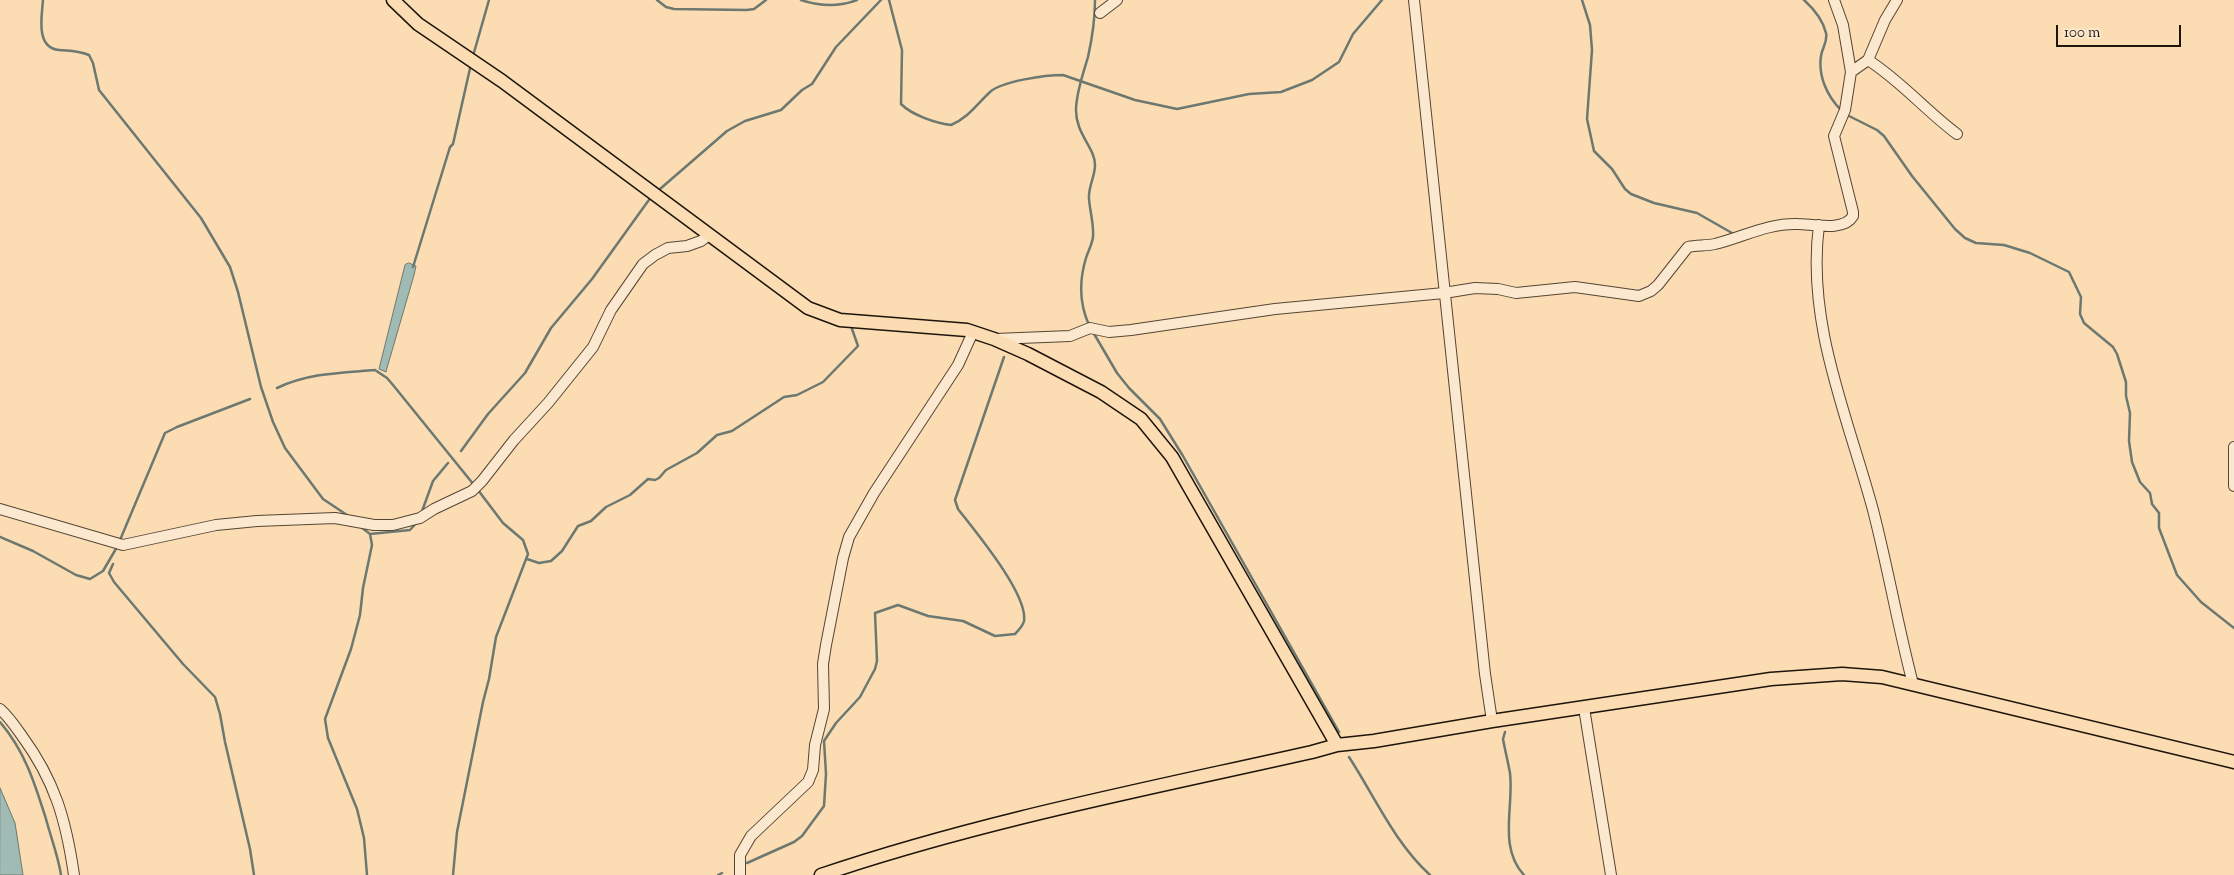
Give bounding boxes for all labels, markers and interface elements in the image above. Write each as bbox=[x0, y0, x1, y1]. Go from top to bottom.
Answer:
scale bar bbox=[2059, 15, 2184, 47]
text: 100 m bbox=[2064, 23, 2100, 44]

